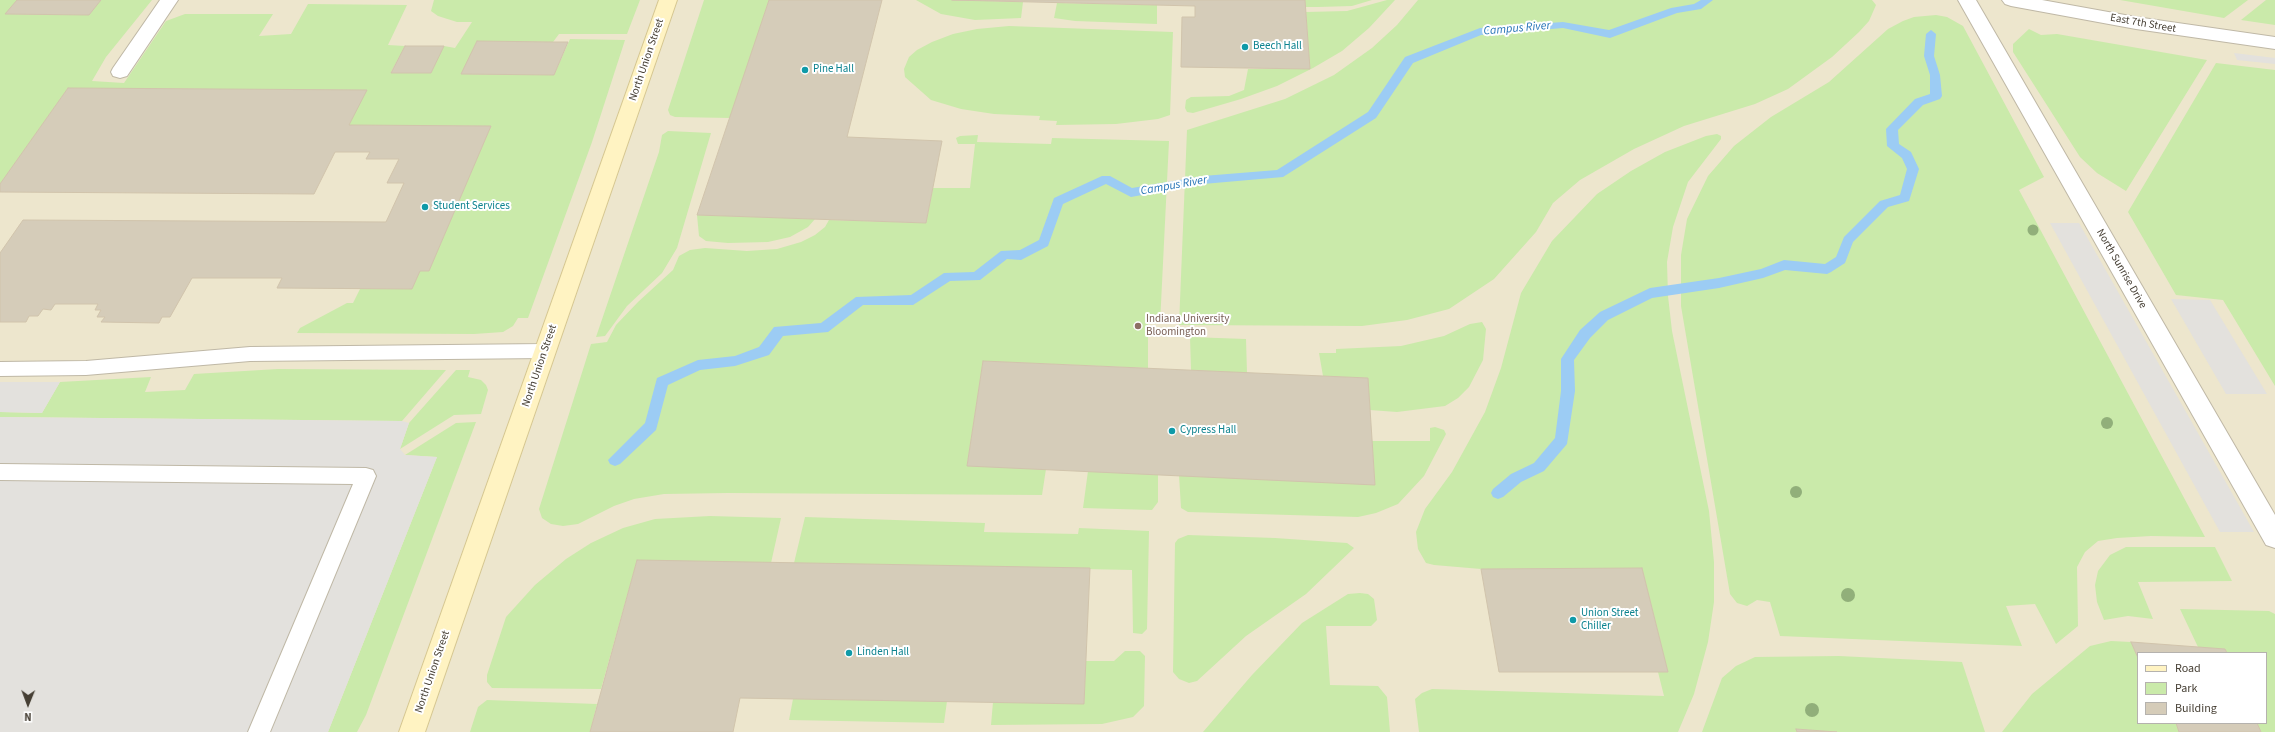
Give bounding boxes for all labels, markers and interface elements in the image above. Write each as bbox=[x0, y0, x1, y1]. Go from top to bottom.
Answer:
street label: East 7th Street bbox=[2109, 12, 2177, 36]
street label: North Union Street bbox=[627, 17, 667, 103]
water label: Campus River bbox=[1483, 19, 1551, 39]
place label: Beech Hall bbox=[1253, 40, 1302, 54]
marker: Beech Hall bbox=[1240, 42, 1250, 52]
place label: Pine Hall bbox=[813, 63, 854, 77]
marker: Pine Hall bbox=[800, 65, 810, 75]
water label: Campus River bbox=[1140, 173, 1208, 199]
place label: Student Services bbox=[433, 200, 510, 214]
marker: Student Services bbox=[420, 202, 430, 212]
street label: North Sunrise Drive bbox=[2093, 227, 2149, 311]
place label: Indiana University Bloomington bbox=[1146, 313, 1229, 339]
marker: Indiana University Bloomington bbox=[1133, 321, 1143, 331]
street label: North Union Street bbox=[520, 323, 560, 409]
place label: Cypress Hall bbox=[1180, 424, 1236, 438]
marker: Cypress Hall bbox=[1167, 426, 1177, 436]
place label: Union Street Chiller bbox=[1581, 607, 1639, 633]
marker: Union Street Chiller bbox=[1568, 615, 1578, 625]
street label: North Union Street bbox=[413, 629, 453, 715]
place label: Linden Hall bbox=[857, 646, 909, 660]
marker: Linden Hall bbox=[844, 648, 854, 658]
legend bbox=[2137, 652, 2267, 724]
text: Road bbox=[2175, 660, 2201, 677]
text: Park bbox=[2175, 680, 2197, 697]
north arrow bbox=[8, 684, 48, 724]
text: Building bbox=[2175, 700, 2217, 717]
text: N bbox=[24, 709, 32, 724]

